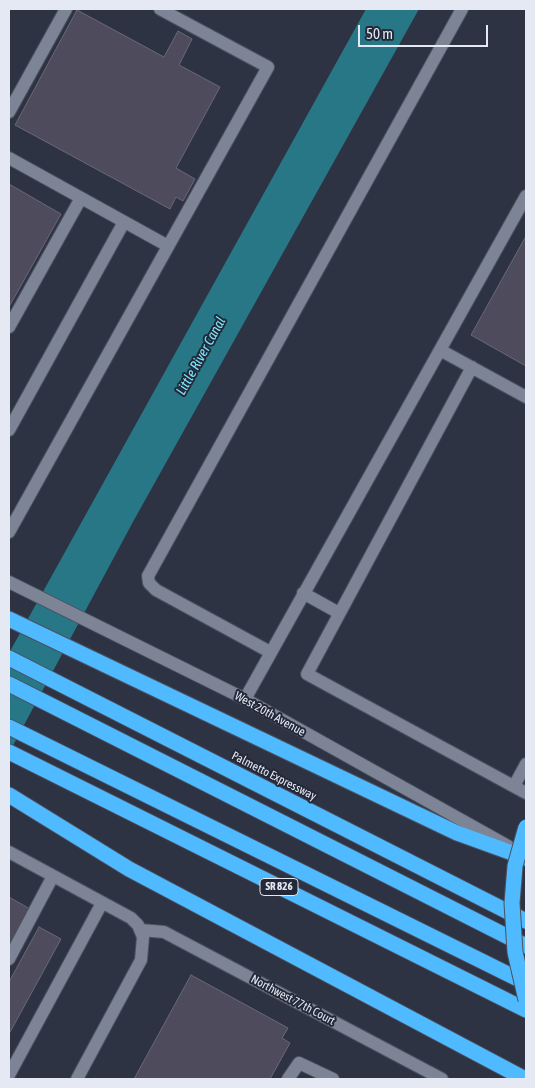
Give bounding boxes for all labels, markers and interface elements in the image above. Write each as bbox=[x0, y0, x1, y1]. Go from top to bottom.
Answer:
scale bar bbox=[360, 15, 490, 47]
text: 50 m bbox=[366, 25, 393, 42]
water label: Little River Canal bbox=[173, 314, 229, 398]
street label: West 20th Avenue bbox=[232, 689, 308, 739]
street label: Palmetto Expressway bbox=[229, 748, 319, 804]
road number: SR 826 bbox=[260, 879, 298, 896]
street label: Northwest 77th Court bbox=[248, 972, 338, 1028]

